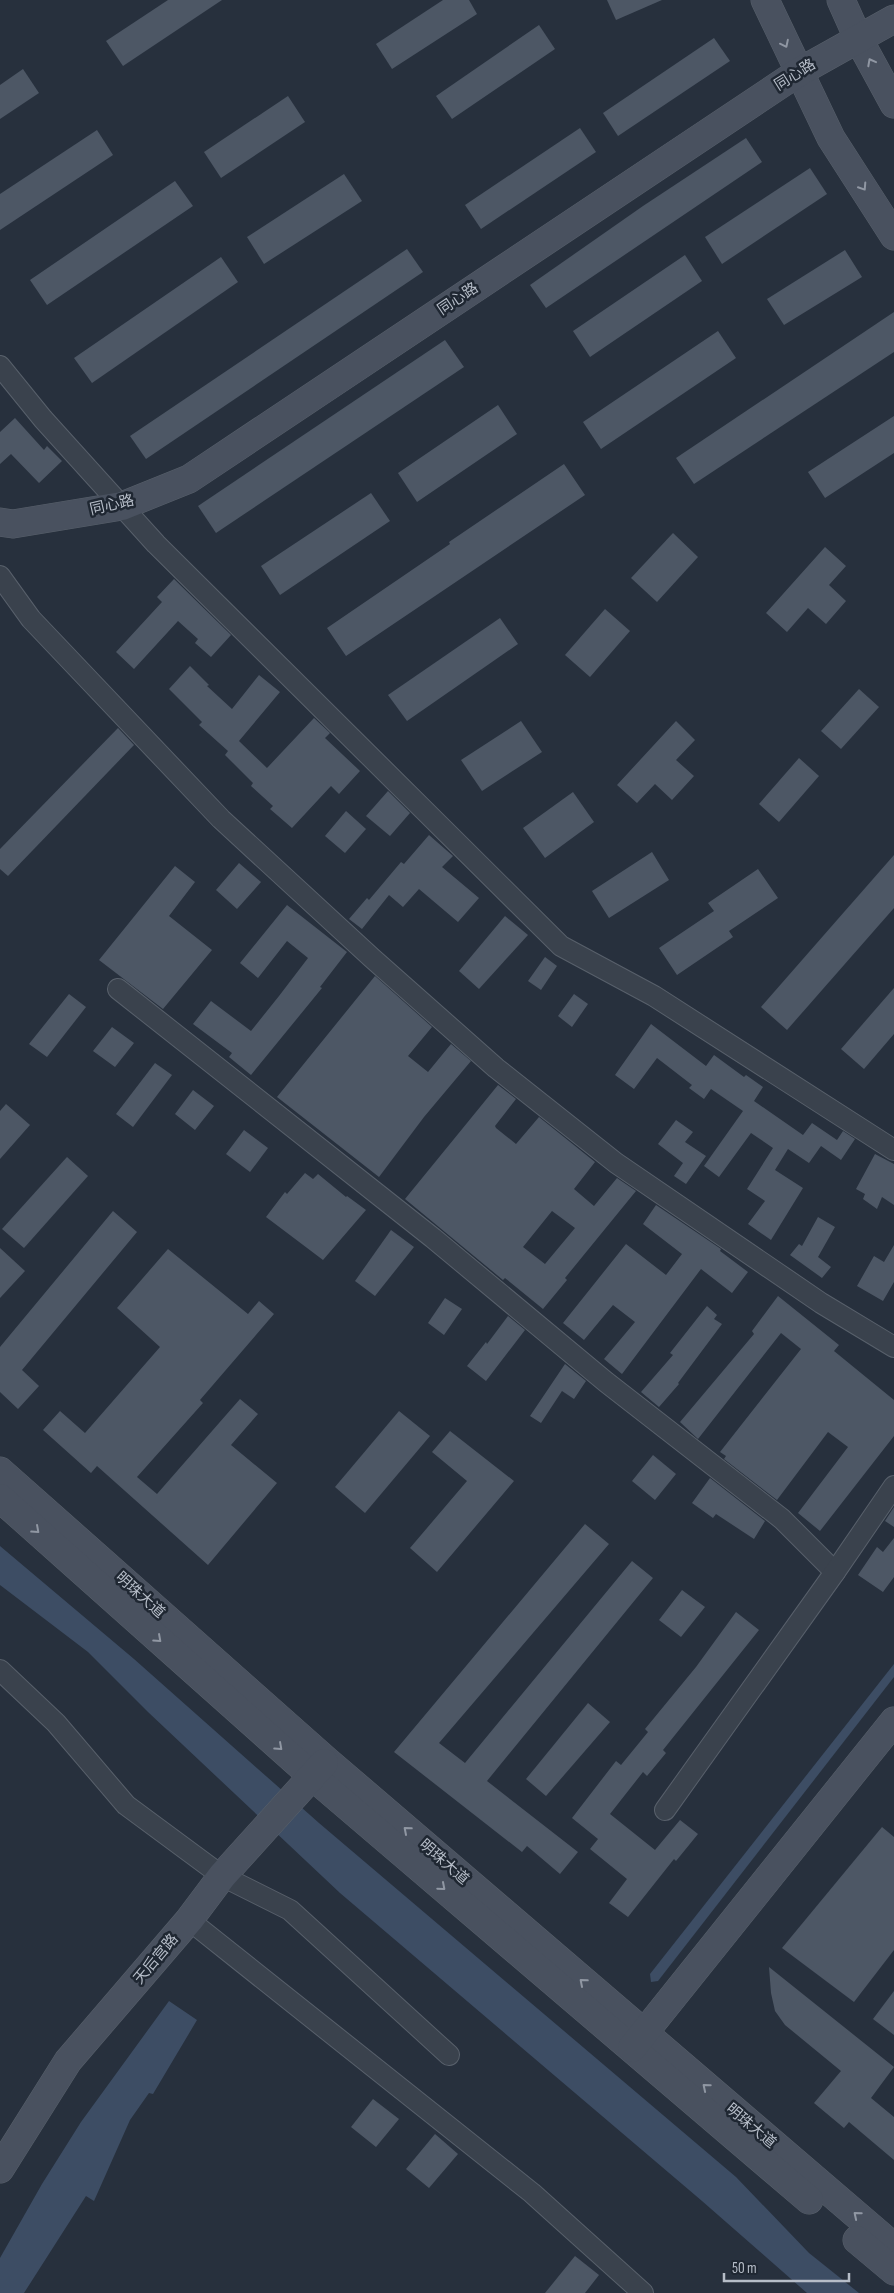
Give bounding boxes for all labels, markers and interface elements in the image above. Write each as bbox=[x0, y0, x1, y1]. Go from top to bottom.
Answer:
one-way arrow bbox=[779, 39, 789, 48]
street label: 同心路 bbox=[771, 55, 819, 95]
one-way arrow bbox=[867, 58, 877, 67]
one-way arrow bbox=[856, 181, 866, 190]
street label: 同心路 bbox=[434, 279, 482, 319]
street label: 同心路 bbox=[88, 491, 136, 519]
one-way arrow bbox=[31, 1524, 40, 1533]
street label: 明珠大道 bbox=[111, 1568, 169, 1622]
one-way arrow bbox=[152, 1633, 161, 1642]
one-way arrow bbox=[273, 1741, 282, 1750]
one-way arrow bbox=[403, 1827, 412, 1836]
street label: 明珠大道 bbox=[415, 1835, 473, 1889]
one-way arrow bbox=[436, 1882, 445, 1891]
street label: 天后宫路 bbox=[129, 1930, 183, 1988]
one-way arrow bbox=[580, 1979, 589, 1987]
one-way arrow bbox=[703, 2084, 712, 2093]
street label: 明珠大道 bbox=[722, 2099, 780, 2153]
one-way arrow bbox=[854, 2213, 863, 2221]
scale bar bbox=[724, 2250, 849, 2282]
text: 50 m bbox=[732, 2259, 757, 2278]

